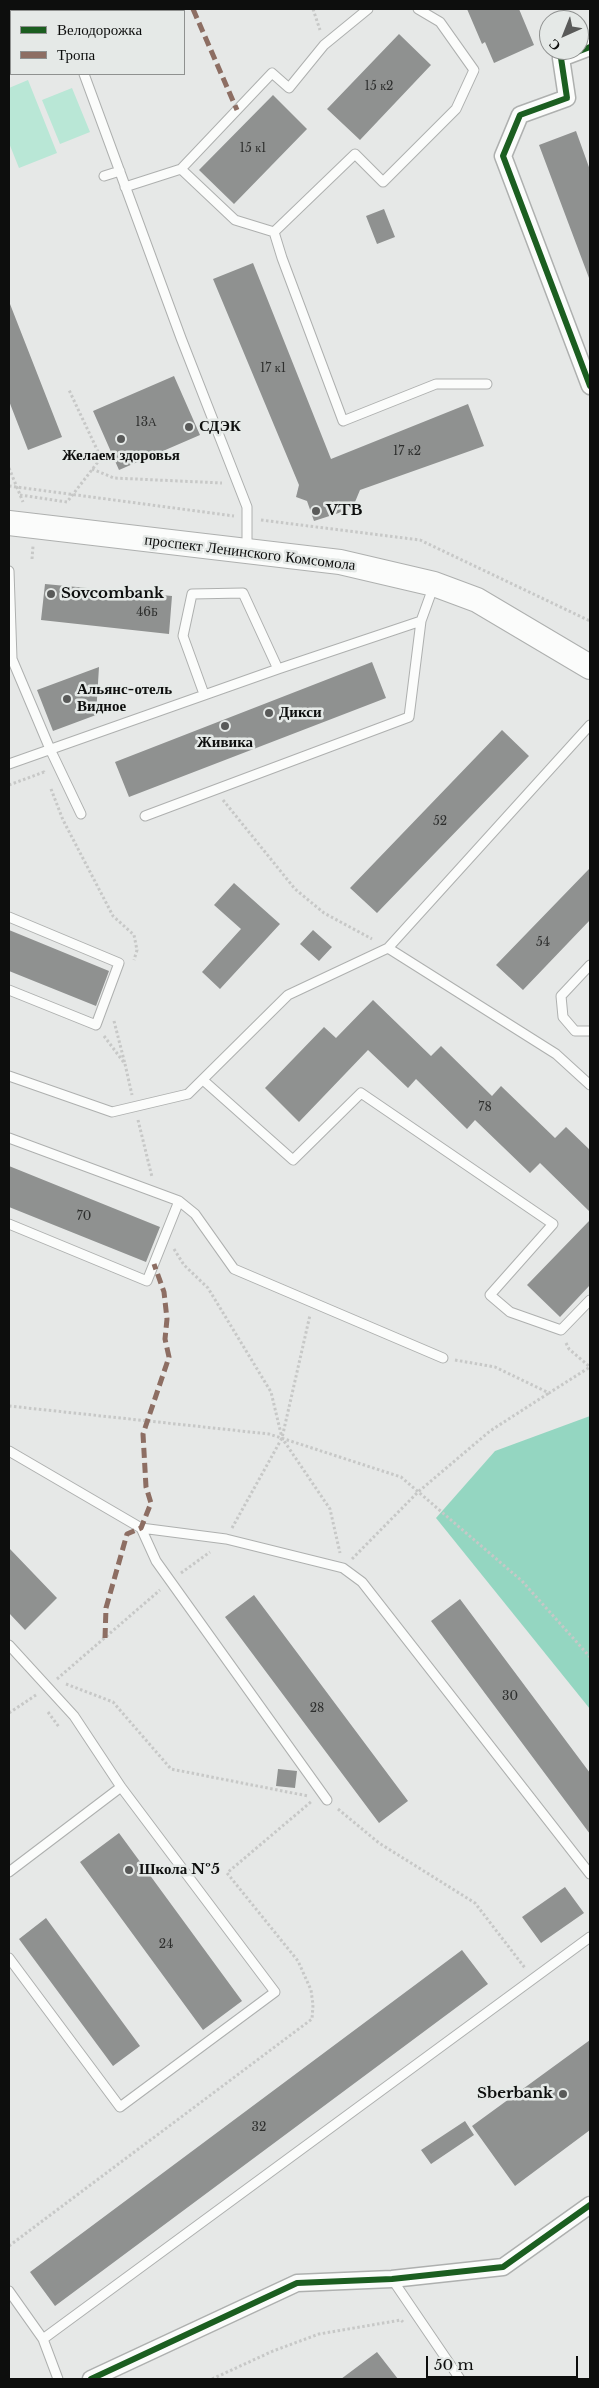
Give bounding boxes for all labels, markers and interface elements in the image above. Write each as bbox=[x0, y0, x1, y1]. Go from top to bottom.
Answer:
legend bbox=[10, 10, 185, 75]
north arrow bbox=[539, 10, 589, 60]
text: Велодорожка bbox=[57, 20, 142, 39]
text: С bbox=[544, 35, 564, 55]
text: Тропа bbox=[57, 45, 95, 64]
house number: 15 к2 bbox=[365, 80, 393, 94]
house number: 15 к1 bbox=[240, 142, 266, 156]
house number: 17 к1 bbox=[260, 362, 286, 376]
house number: 13А bbox=[135, 416, 157, 430]
place label: СДЭК bbox=[199, 418, 241, 436]
marker: СДЭК bbox=[183, 421, 195, 433]
marker: Желаем здоровья bbox=[115, 433, 127, 445]
house number: 17 к2 bbox=[393, 445, 421, 459]
place label: Желаем здоровья bbox=[62, 447, 180, 465]
place label: VTB bbox=[326, 502, 363, 520]
marker: VTB bbox=[310, 505, 322, 517]
street label: проспект Ленинского Комсомола bbox=[143, 531, 357, 575]
place label: Sovcombank bbox=[61, 585, 164, 603]
marker: Sovcombank bbox=[45, 588, 57, 600]
house number: 46Б bbox=[136, 606, 158, 620]
place label: Альянс-отель Видное bbox=[77, 681, 172, 716]
marker: Альянс-отель Видное bbox=[61, 693, 73, 705]
place label: Дикси bbox=[279, 704, 322, 722]
marker: Дикси bbox=[263, 707, 275, 719]
marker: Живика bbox=[219, 720, 231, 732]
place label: Живика bbox=[197, 734, 253, 752]
house number: 52 bbox=[433, 815, 447, 829]
house number: 54 bbox=[536, 936, 550, 950]
house number: 78 bbox=[478, 1101, 492, 1115]
house number: 70 bbox=[77, 1210, 91, 1224]
house number: 30 bbox=[502, 1690, 518, 1704]
house number: 28 bbox=[310, 1702, 324, 1716]
place label: Школа №5 bbox=[139, 1861, 220, 1879]
marker: Школа №5 bbox=[123, 1864, 135, 1876]
house number: 24 bbox=[159, 1938, 173, 1952]
place label: Sberbank bbox=[477, 2085, 553, 2103]
marker: Sberbank bbox=[557, 2088, 569, 2100]
house number: 32 bbox=[252, 2121, 266, 2135]
scale bar bbox=[429, 2346, 582, 2378]
text: 50 m bbox=[434, 2355, 474, 2374]

